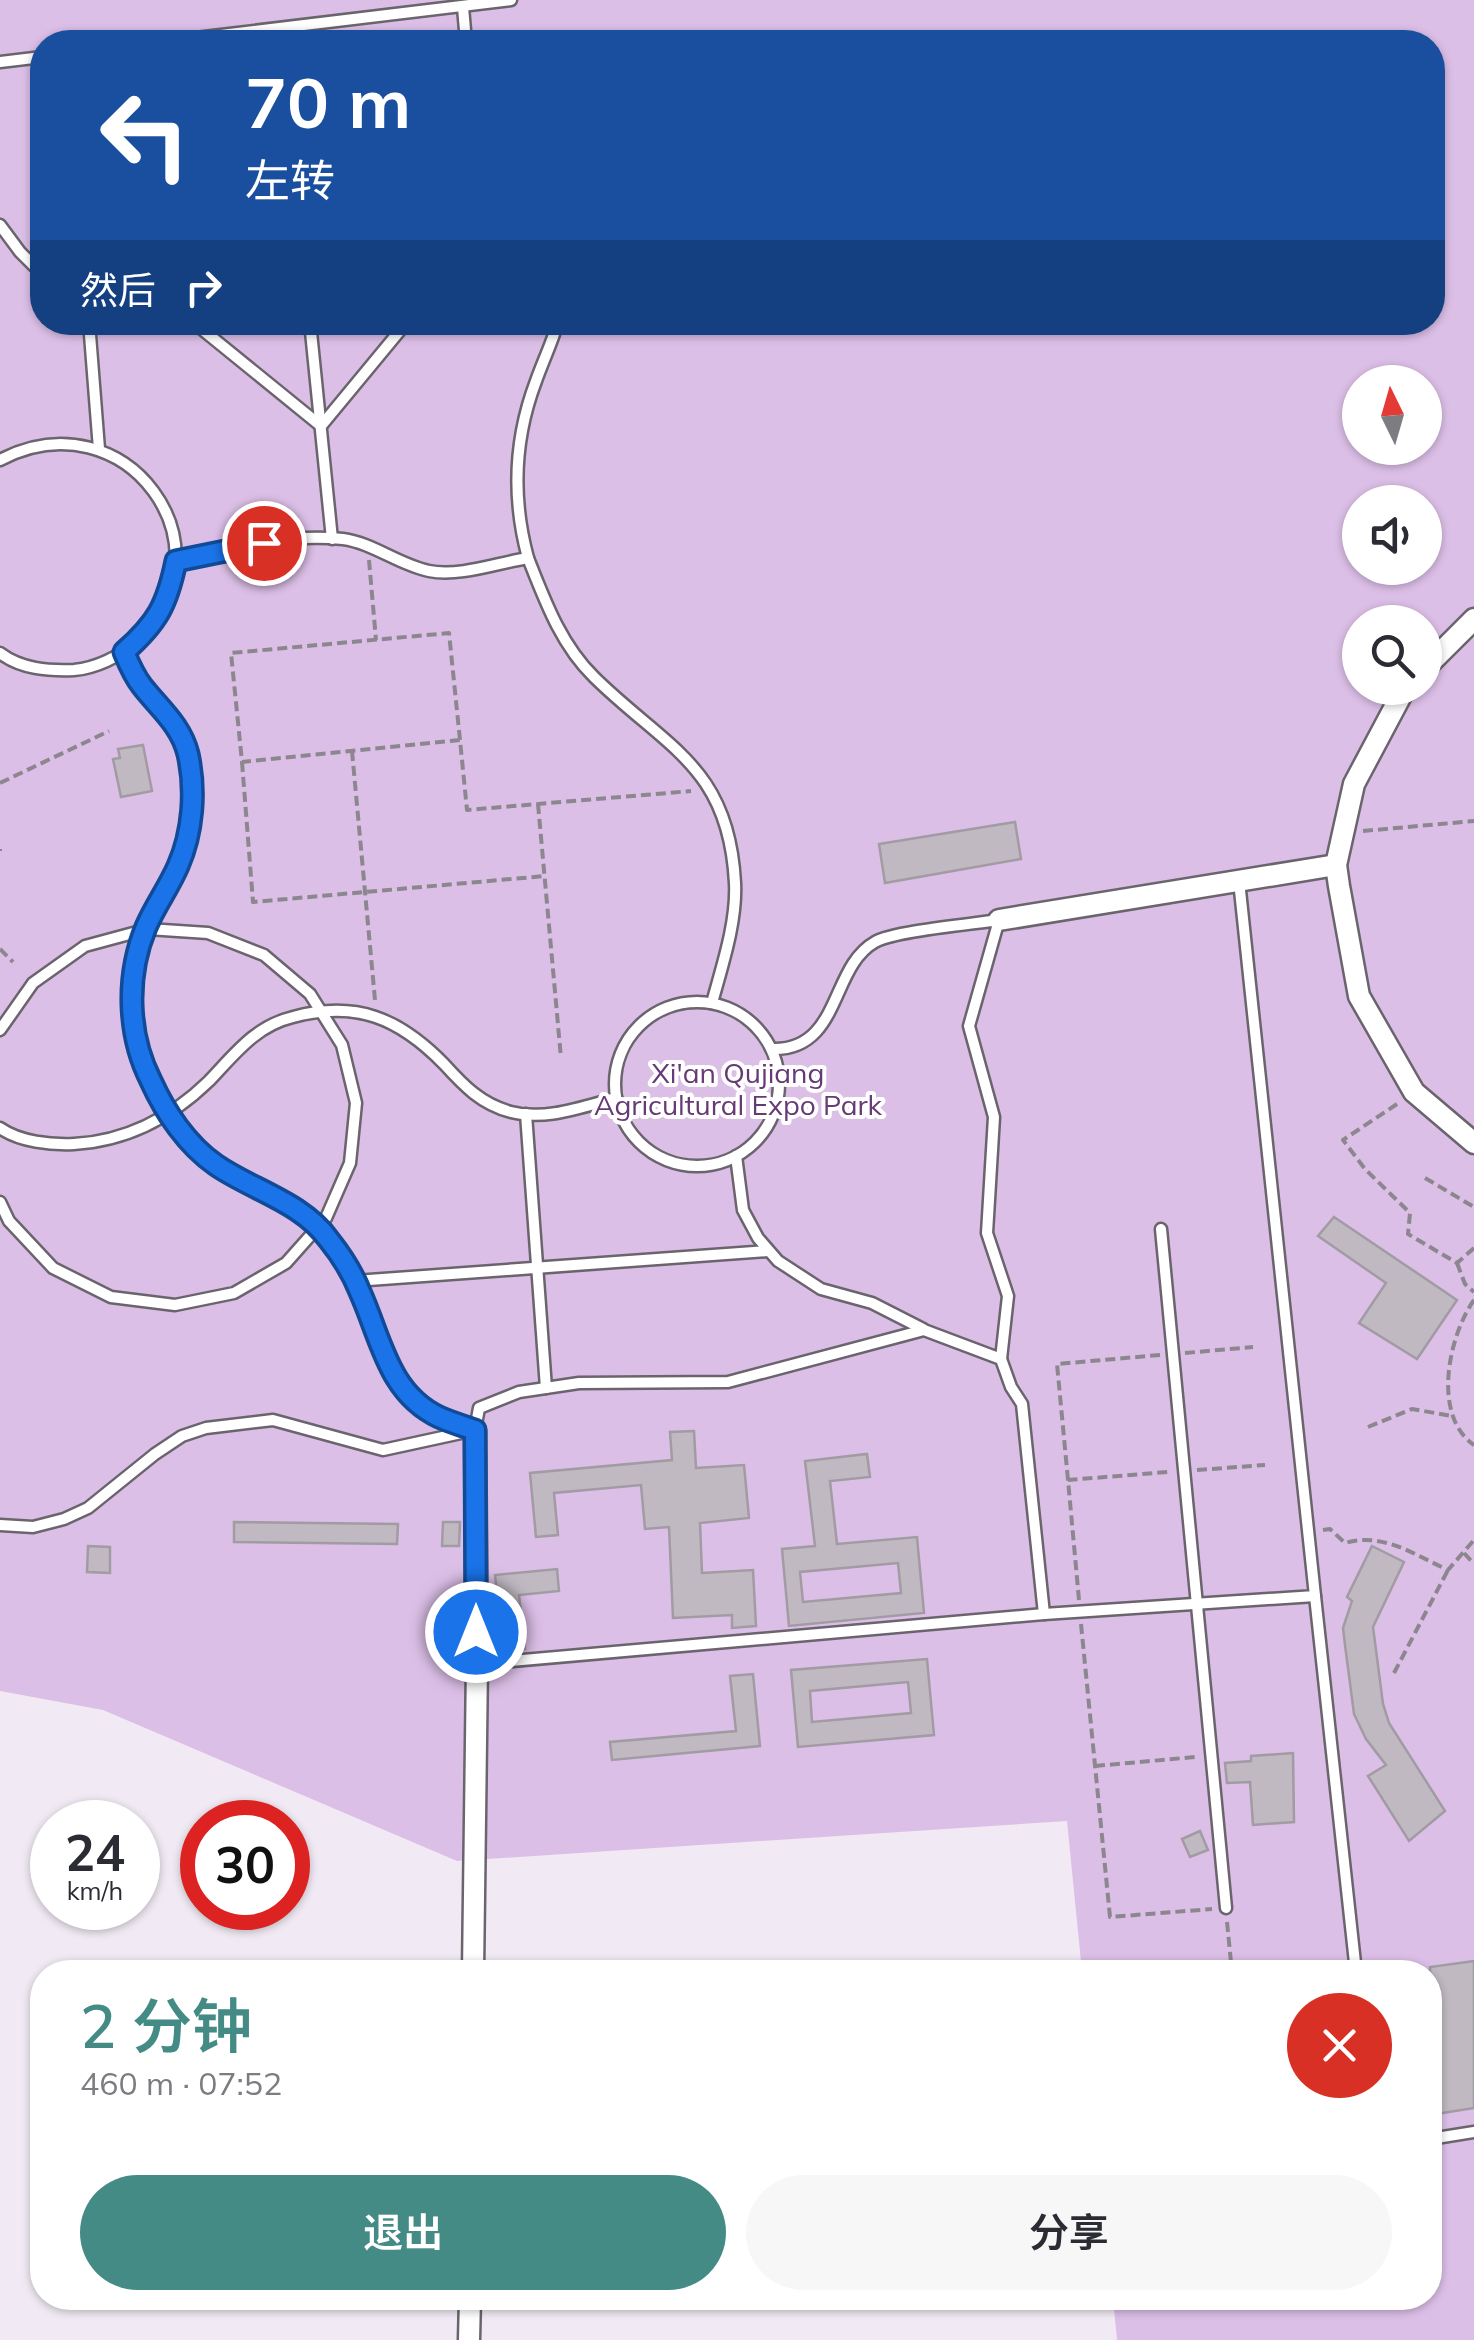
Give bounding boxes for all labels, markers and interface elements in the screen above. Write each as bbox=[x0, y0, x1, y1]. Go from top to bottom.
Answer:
text: 70 m bbox=[245, 58, 411, 146]
icon: left bbox=[80, 70, 210, 200]
text: 左转 bbox=[245, 152, 335, 208]
icon: right bbox=[176, 260, 231, 315]
text: 然后 bbox=[80, 266, 156, 314]
north arrow bbox=[1342, 365, 1442, 465]
map controls bbox=[1342, 365, 1442, 705]
button: sound bbox=[1342, 485, 1442, 585]
pin bbox=[222, 501, 307, 586]
icon: arrive bbox=[237, 516, 292, 571]
button: search bbox=[1342, 605, 1442, 705]
park label: Xi'an Qujiang Agricultural Expo Park bbox=[594, 1055, 883, 1122]
position arrow bbox=[424, 1580, 528, 1684]
speed limit sign: 30 bbox=[180, 1800, 310, 1930]
text: 24 bbox=[65, 1821, 125, 1884]
text: km/h bbox=[67, 1875, 123, 1906]
text: 2 分钟 bbox=[80, 1988, 252, 2063]
button: close bbox=[1287, 1993, 1392, 2098]
text: 460 m · 07:52 bbox=[80, 2063, 282, 2103]
button: 退出 bbox=[80, 2175, 726, 2290]
button: 分享 bbox=[746, 2175, 1392, 2290]

